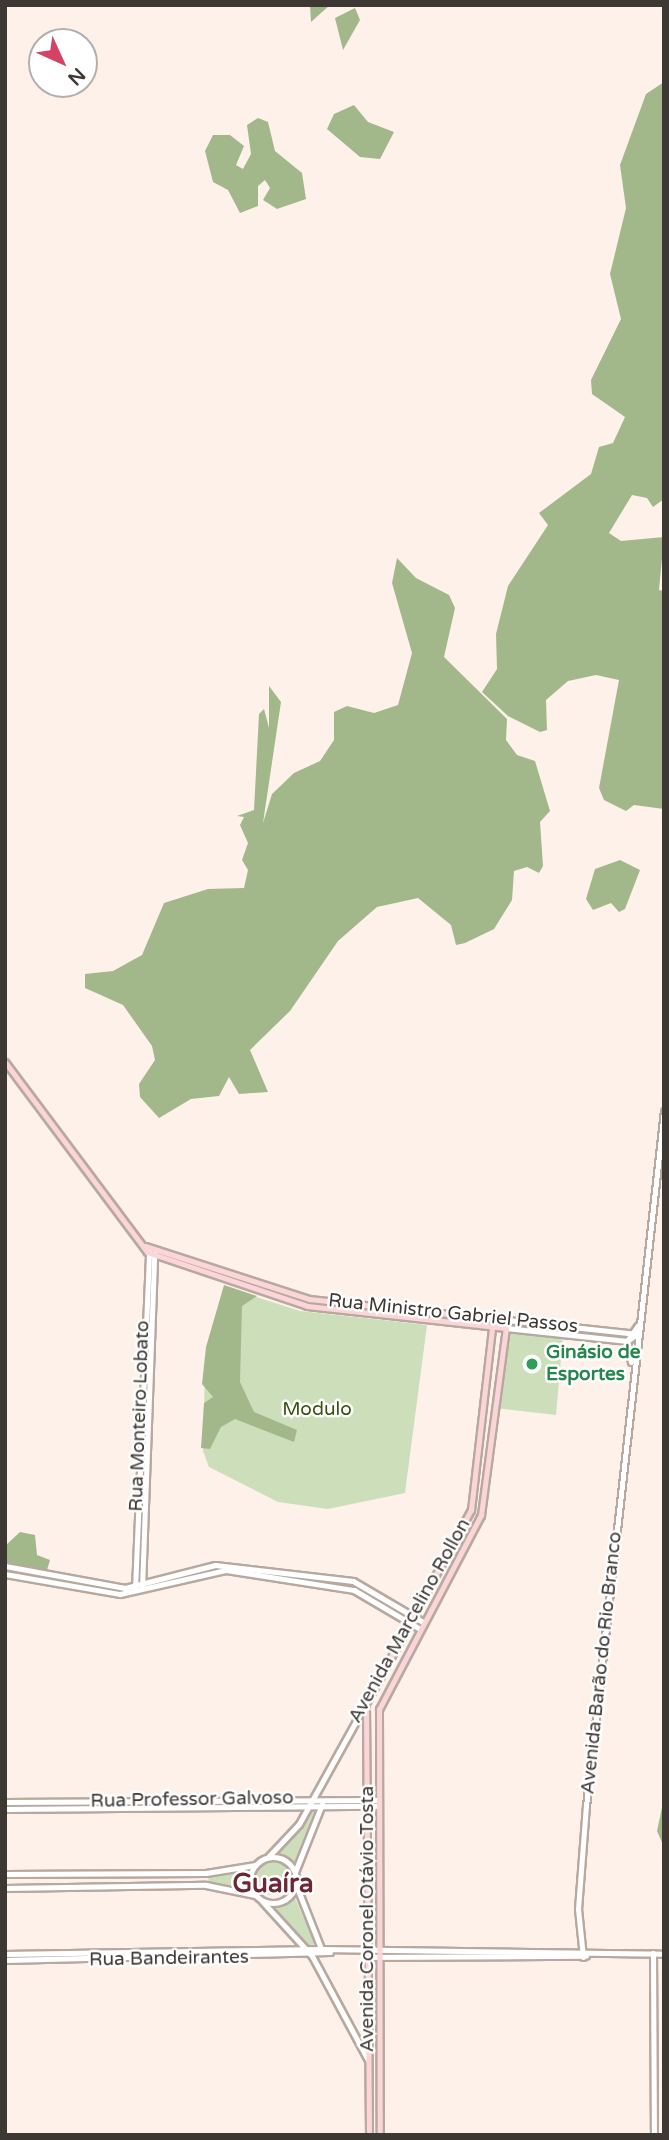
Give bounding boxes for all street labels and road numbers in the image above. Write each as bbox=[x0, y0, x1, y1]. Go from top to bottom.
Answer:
street label: Rua Ministro Gabriel Passos bbox=[327, 1290, 579, 1338]
street label: Rua Monteiro Lobato bbox=[125, 1320, 155, 1512]
street label: Avenida Marcelino Rollon bbox=[344, 1515, 476, 1727]
street label: Avenida Barão do Rio Branco bbox=[577, 1531, 627, 1795]
street label: Avenida Coronel Otávio Tosta bbox=[357, 1786, 379, 2052]
street label: Rua Professor Galvoso bbox=[90, 1787, 294, 1813]
street label: Rua Bandeirantes bbox=[89, 1946, 249, 1972]

